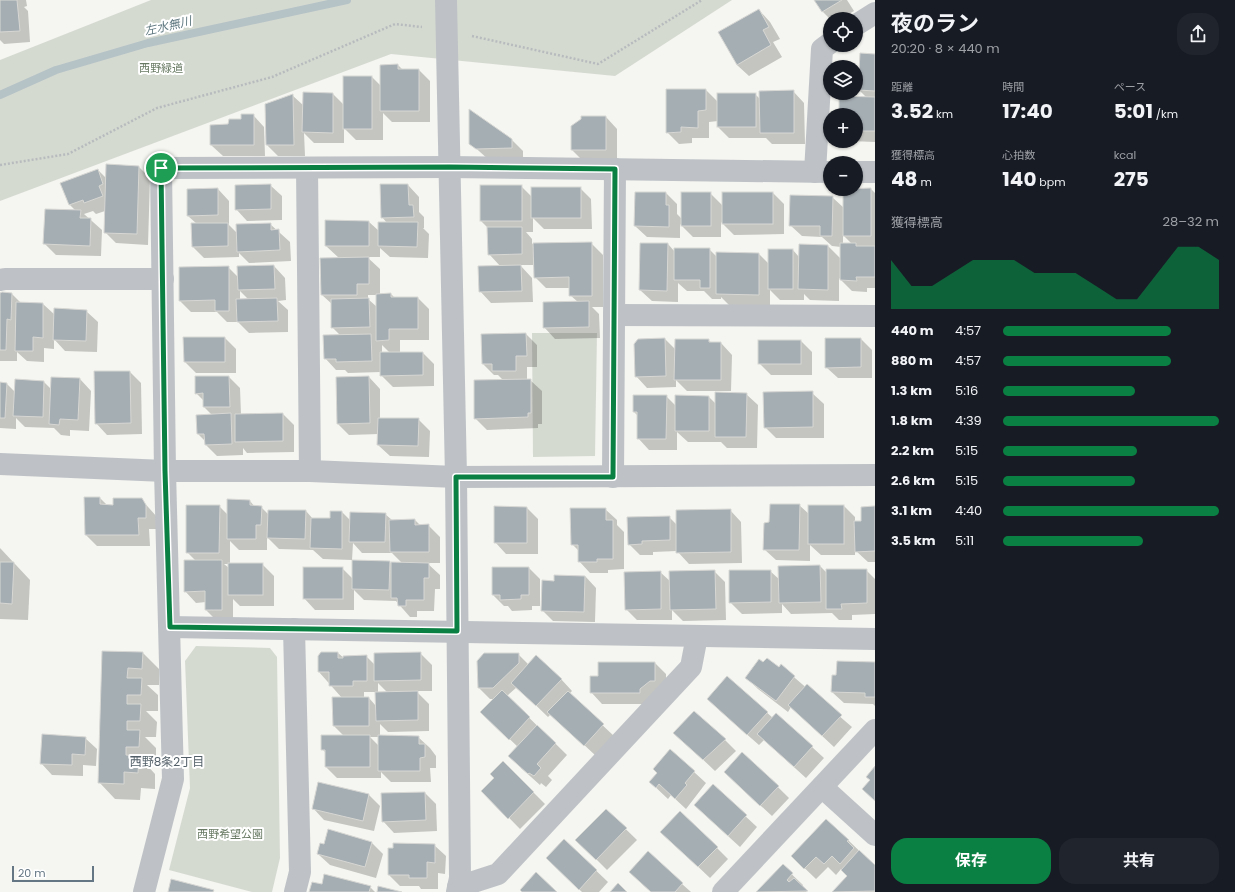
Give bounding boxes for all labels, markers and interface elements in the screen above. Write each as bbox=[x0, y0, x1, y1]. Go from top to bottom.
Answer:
text: 夜のラン bbox=[891, 8, 979, 39]
water label: 左水無川 bbox=[143, 11, 195, 39]
map controls bbox=[823, 12, 863, 196]
button: locate bbox=[823, 12, 863, 52]
button: share bbox=[1177, 13, 1219, 55]
text: 20:20 · 8 × 440 m bbox=[891, 39, 1000, 58]
park label: 西野緑道 bbox=[139, 60, 183, 76]
button: layers bbox=[823, 60, 863, 100]
text: 距離 bbox=[891, 79, 913, 95]
text: 時間 bbox=[1002, 79, 1024, 95]
text: ペース bbox=[1114, 79, 1146, 95]
text: 3.52 bbox=[891, 97, 933, 125]
text: 17:40 bbox=[1002, 97, 1053, 125]
text: 5:01 bbox=[1114, 97, 1153, 125]
text: km bbox=[933, 106, 953, 122]
text: /km bbox=[1153, 106, 1178, 122]
button: + bbox=[823, 108, 863, 148]
text: 獲得標高 bbox=[891, 147, 935, 163]
text: 心拍数 bbox=[1002, 147, 1035, 163]
text: kcal bbox=[1114, 147, 1136, 163]
pin bbox=[144, 151, 178, 185]
button: − bbox=[823, 156, 863, 196]
icon: arrive bbox=[150, 157, 172, 179]
text: 48 bbox=[891, 165, 918, 193]
text: 140 bbox=[1002, 165, 1036, 193]
text: 275 bbox=[1114, 165, 1149, 193]
text: m bbox=[918, 174, 932, 190]
text: bpm bbox=[1036, 174, 1066, 190]
text: 28–32 m bbox=[1163, 212, 1219, 231]
text: 獲得標高 bbox=[891, 213, 943, 232]
text: 440 m bbox=[891, 321, 934, 340]
text: 4:57 bbox=[955, 321, 981, 340]
text: 880 m bbox=[891, 351, 933, 370]
text: 4:57 bbox=[955, 351, 981, 370]
text: 1.3 km bbox=[891, 381, 932, 400]
text: 5:16 bbox=[955, 381, 978, 400]
text: 1.8 km bbox=[891, 411, 933, 430]
text: 4:39 bbox=[955, 411, 982, 430]
text: 2.2 km bbox=[891, 441, 934, 460]
text: 5:15 bbox=[955, 441, 978, 460]
text: 2.6 km bbox=[891, 471, 935, 490]
text: 5:15 bbox=[955, 471, 978, 490]
text: 3.1 km bbox=[891, 501, 932, 520]
text: 4:40 bbox=[955, 501, 982, 520]
text: 3.5 km bbox=[891, 531, 936, 550]
text: 5:11 bbox=[955, 531, 974, 550]
district label: 西野8条2丁目 bbox=[130, 753, 204, 770]
park label: 西野希望公園 bbox=[197, 826, 263, 842]
button: 保存 bbox=[891, 838, 1051, 884]
button: 共有 bbox=[1059, 838, 1219, 884]
scale bar bbox=[12, 864, 94, 883]
text: 20 m bbox=[18, 865, 46, 881]

